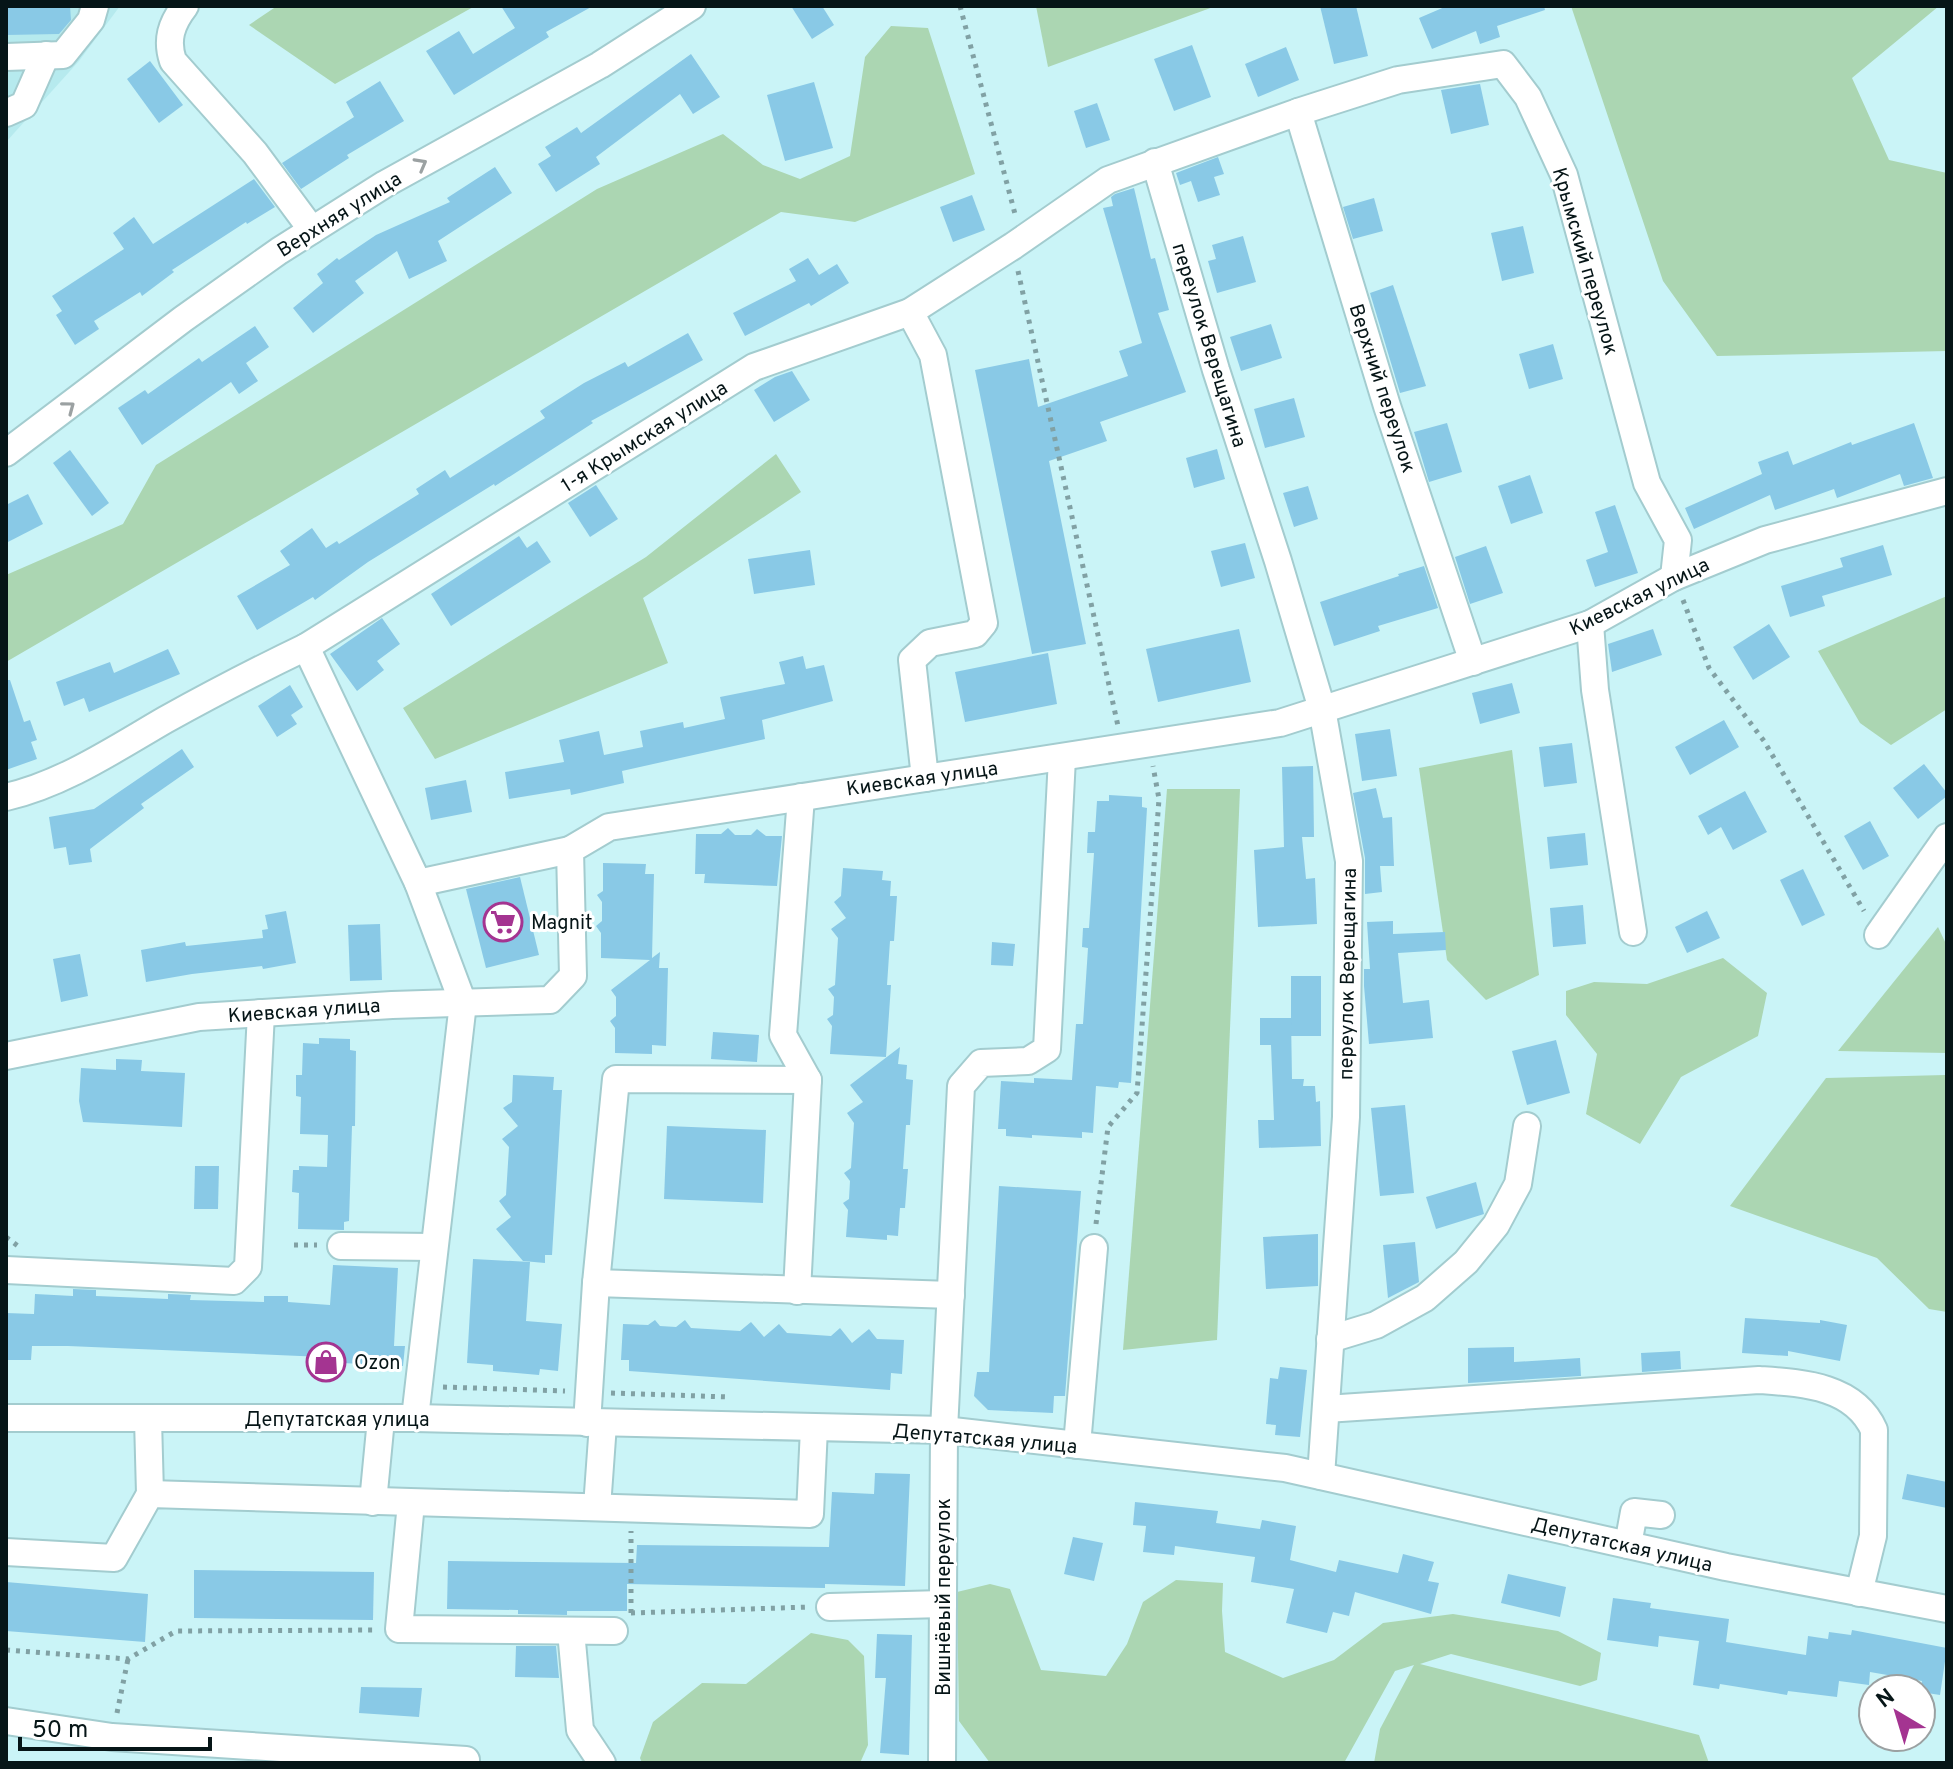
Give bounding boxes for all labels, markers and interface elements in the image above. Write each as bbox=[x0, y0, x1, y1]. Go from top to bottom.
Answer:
one-way arrow bbox=[413, 159, 427, 174]
street label: Крымский переулок bbox=[1545, 165, 1623, 358]
street label: Верхняя улица bbox=[273, 167, 407, 264]
street label: переулок Верещагина bbox=[1165, 240, 1252, 451]
street label: Верхний переулок bbox=[1342, 301, 1421, 476]
street label: 1-я Крымская улица bbox=[557, 376, 733, 499]
one-way arrow bbox=[60, 402, 75, 417]
street label: Киевская улица bbox=[1566, 553, 1714, 643]
street label: Киевская улица bbox=[845, 756, 1000, 803]
street label: переулок Верещагина bbox=[1334, 868, 1364, 1080]
supermarket icon: Magnit bbox=[482, 901, 524, 943]
place label: Magnit bbox=[531, 911, 593, 937]
street label: Киевская улица bbox=[227, 994, 381, 1030]
shop icon: Ozon bbox=[305, 1341, 347, 1383]
place label: Ozon bbox=[354, 1351, 400, 1377]
street label: Депутатская улица bbox=[244, 1408, 430, 1434]
street label: Депутатская улица bbox=[891, 1419, 1078, 1461]
street label: Вишнёвый переулок bbox=[932, 1498, 958, 1696]
street label: Депутатская улица bbox=[1528, 1512, 1715, 1579]
north arrow bbox=[1857, 1673, 1937, 1753]
text: N bbox=[1872, 1684, 1901, 1715]
scale bar bbox=[20, 1701, 210, 1751]
text: 50 m bbox=[32, 1716, 88, 1746]

